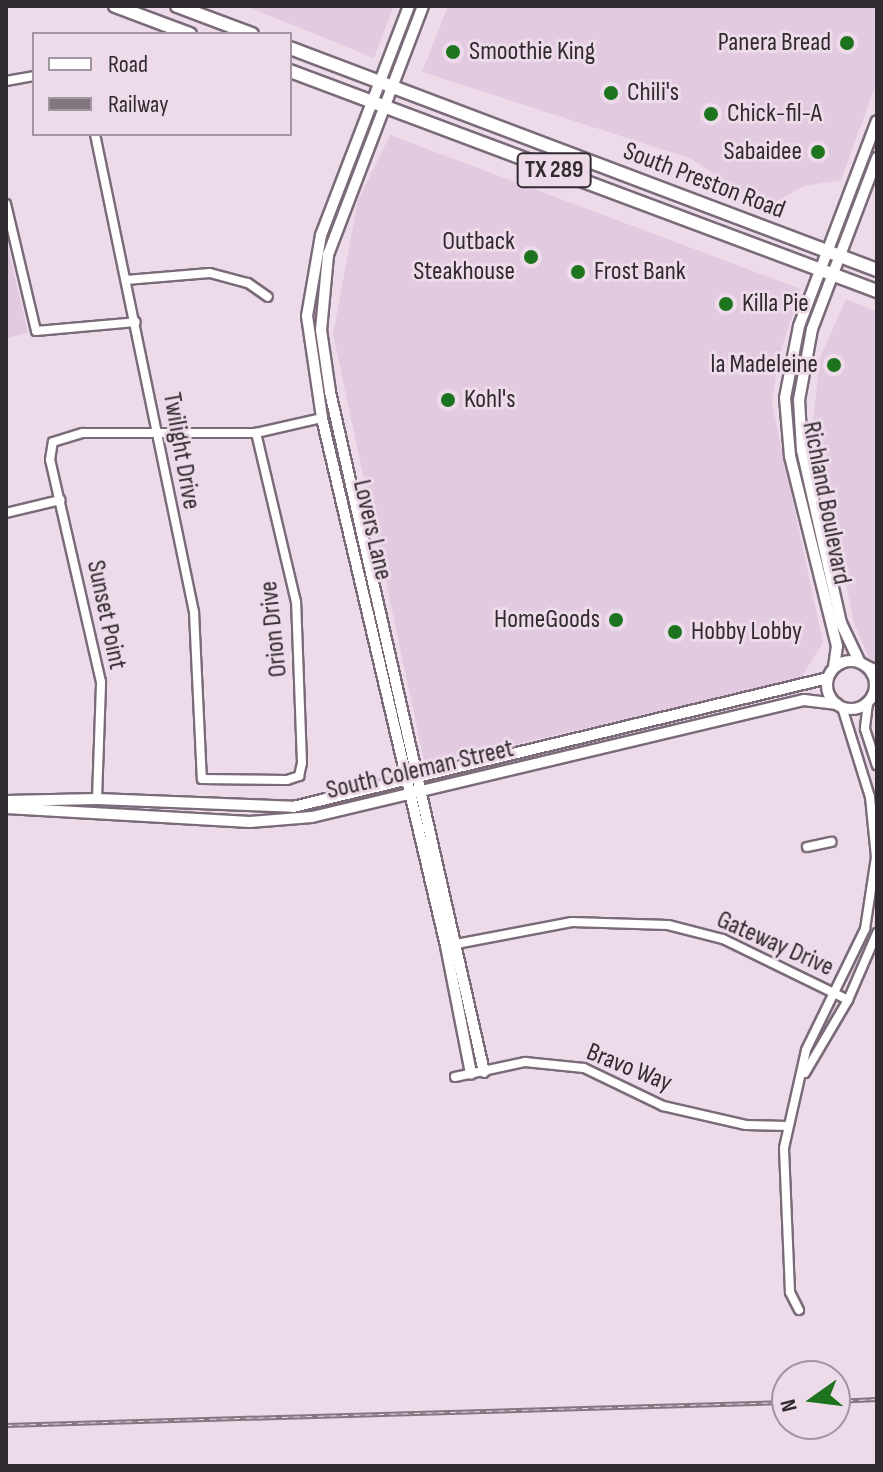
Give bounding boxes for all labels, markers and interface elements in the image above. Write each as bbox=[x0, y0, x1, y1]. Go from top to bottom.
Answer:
place label: Panera Bread bbox=[718, 27, 831, 59]
legend bbox=[32, 32, 292, 136]
marker: Panera Bread bbox=[838, 34, 856, 52]
place label: Smoothie King bbox=[469, 36, 595, 68]
marker: Smoothie King bbox=[444, 43, 462, 61]
text: Road bbox=[108, 50, 148, 79]
place label: Chili's bbox=[627, 77, 679, 109]
marker: Chili's bbox=[602, 84, 620, 102]
text: Railway bbox=[108, 90, 168, 119]
place label: Chick-fil-A bbox=[727, 98, 822, 130]
marker: Chick-fil-A bbox=[702, 105, 720, 123]
street label: South Preston Road bbox=[619, 136, 789, 226]
place label: Sabaidee bbox=[724, 136, 802, 168]
marker: Sabaidee bbox=[809, 143, 827, 161]
road number: TX 289 bbox=[516, 150, 592, 190]
place label: Outback Steakhouse bbox=[413, 226, 515, 288]
marker: Outback Steakhouse bbox=[522, 248, 540, 266]
place label: Frost Bank bbox=[594, 256, 686, 288]
marker: Frost Bank bbox=[569, 263, 587, 281]
place label: Killa Pie bbox=[742, 288, 809, 320]
marker: Killa Pie bbox=[717, 295, 735, 313]
place label: la Madeleine bbox=[711, 349, 818, 381]
marker: la Madeleine bbox=[825, 356, 843, 374]
place label: Kohl's bbox=[464, 384, 515, 416]
street label: Twilight Drive bbox=[155, 390, 207, 512]
marker: Kohl's bbox=[439, 391, 457, 409]
street label: Richland Boulevard bbox=[795, 419, 857, 587]
street label: Lovers Lane bbox=[345, 477, 399, 583]
street label: Sunset Point bbox=[79, 558, 133, 672]
street label: Orion Drive bbox=[253, 579, 295, 679]
place label: HomeGoods bbox=[494, 604, 600, 636]
marker: HomeGoods bbox=[607, 611, 625, 629]
place label: Hobby Lobby bbox=[691, 616, 802, 648]
marker: Hobby Lobby bbox=[666, 623, 684, 641]
street label: South Coleman Street bbox=[323, 733, 517, 807]
street label: Gateway Drive bbox=[712, 904, 838, 984]
street label: Bravo Way bbox=[582, 1037, 676, 1099]
north arrow bbox=[771, 1360, 851, 1440]
text: N bbox=[775, 1396, 804, 1414]

